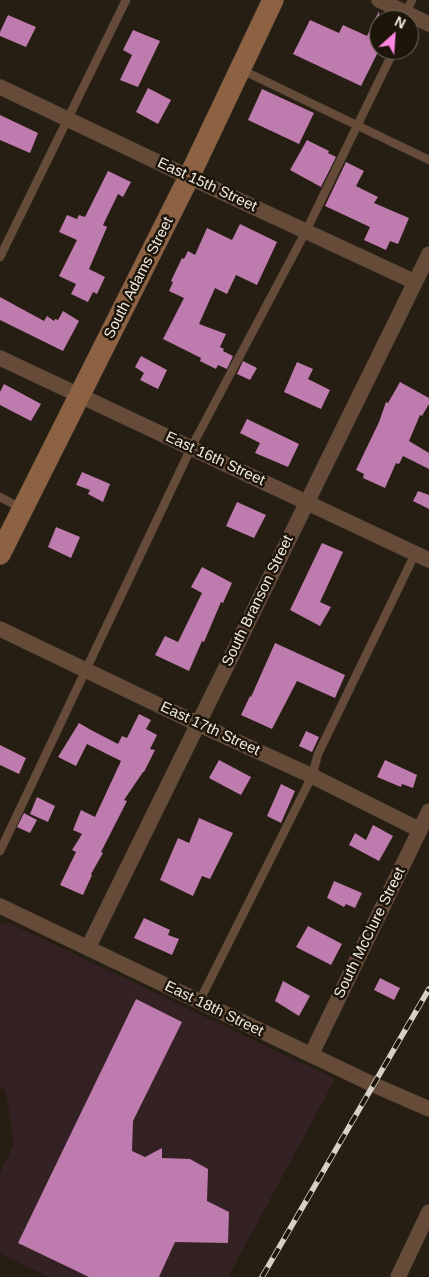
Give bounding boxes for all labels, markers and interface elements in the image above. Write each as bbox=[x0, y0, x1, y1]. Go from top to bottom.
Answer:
north arrow bbox=[369, 10, 419, 60]
text: N bbox=[392, 13, 408, 32]
street label: East 15th Street bbox=[154, 154, 260, 216]
street label: South Adams Street bbox=[101, 214, 177, 342]
street label: East 16th Street bbox=[162, 428, 268, 490]
street label: South Branson Street bbox=[218, 533, 298, 669]
street label: East 17th Street bbox=[157, 698, 263, 760]
street label: South McClure Street bbox=[330, 865, 410, 1001]
street label: East 18th Street bbox=[162, 977, 266, 1041]

